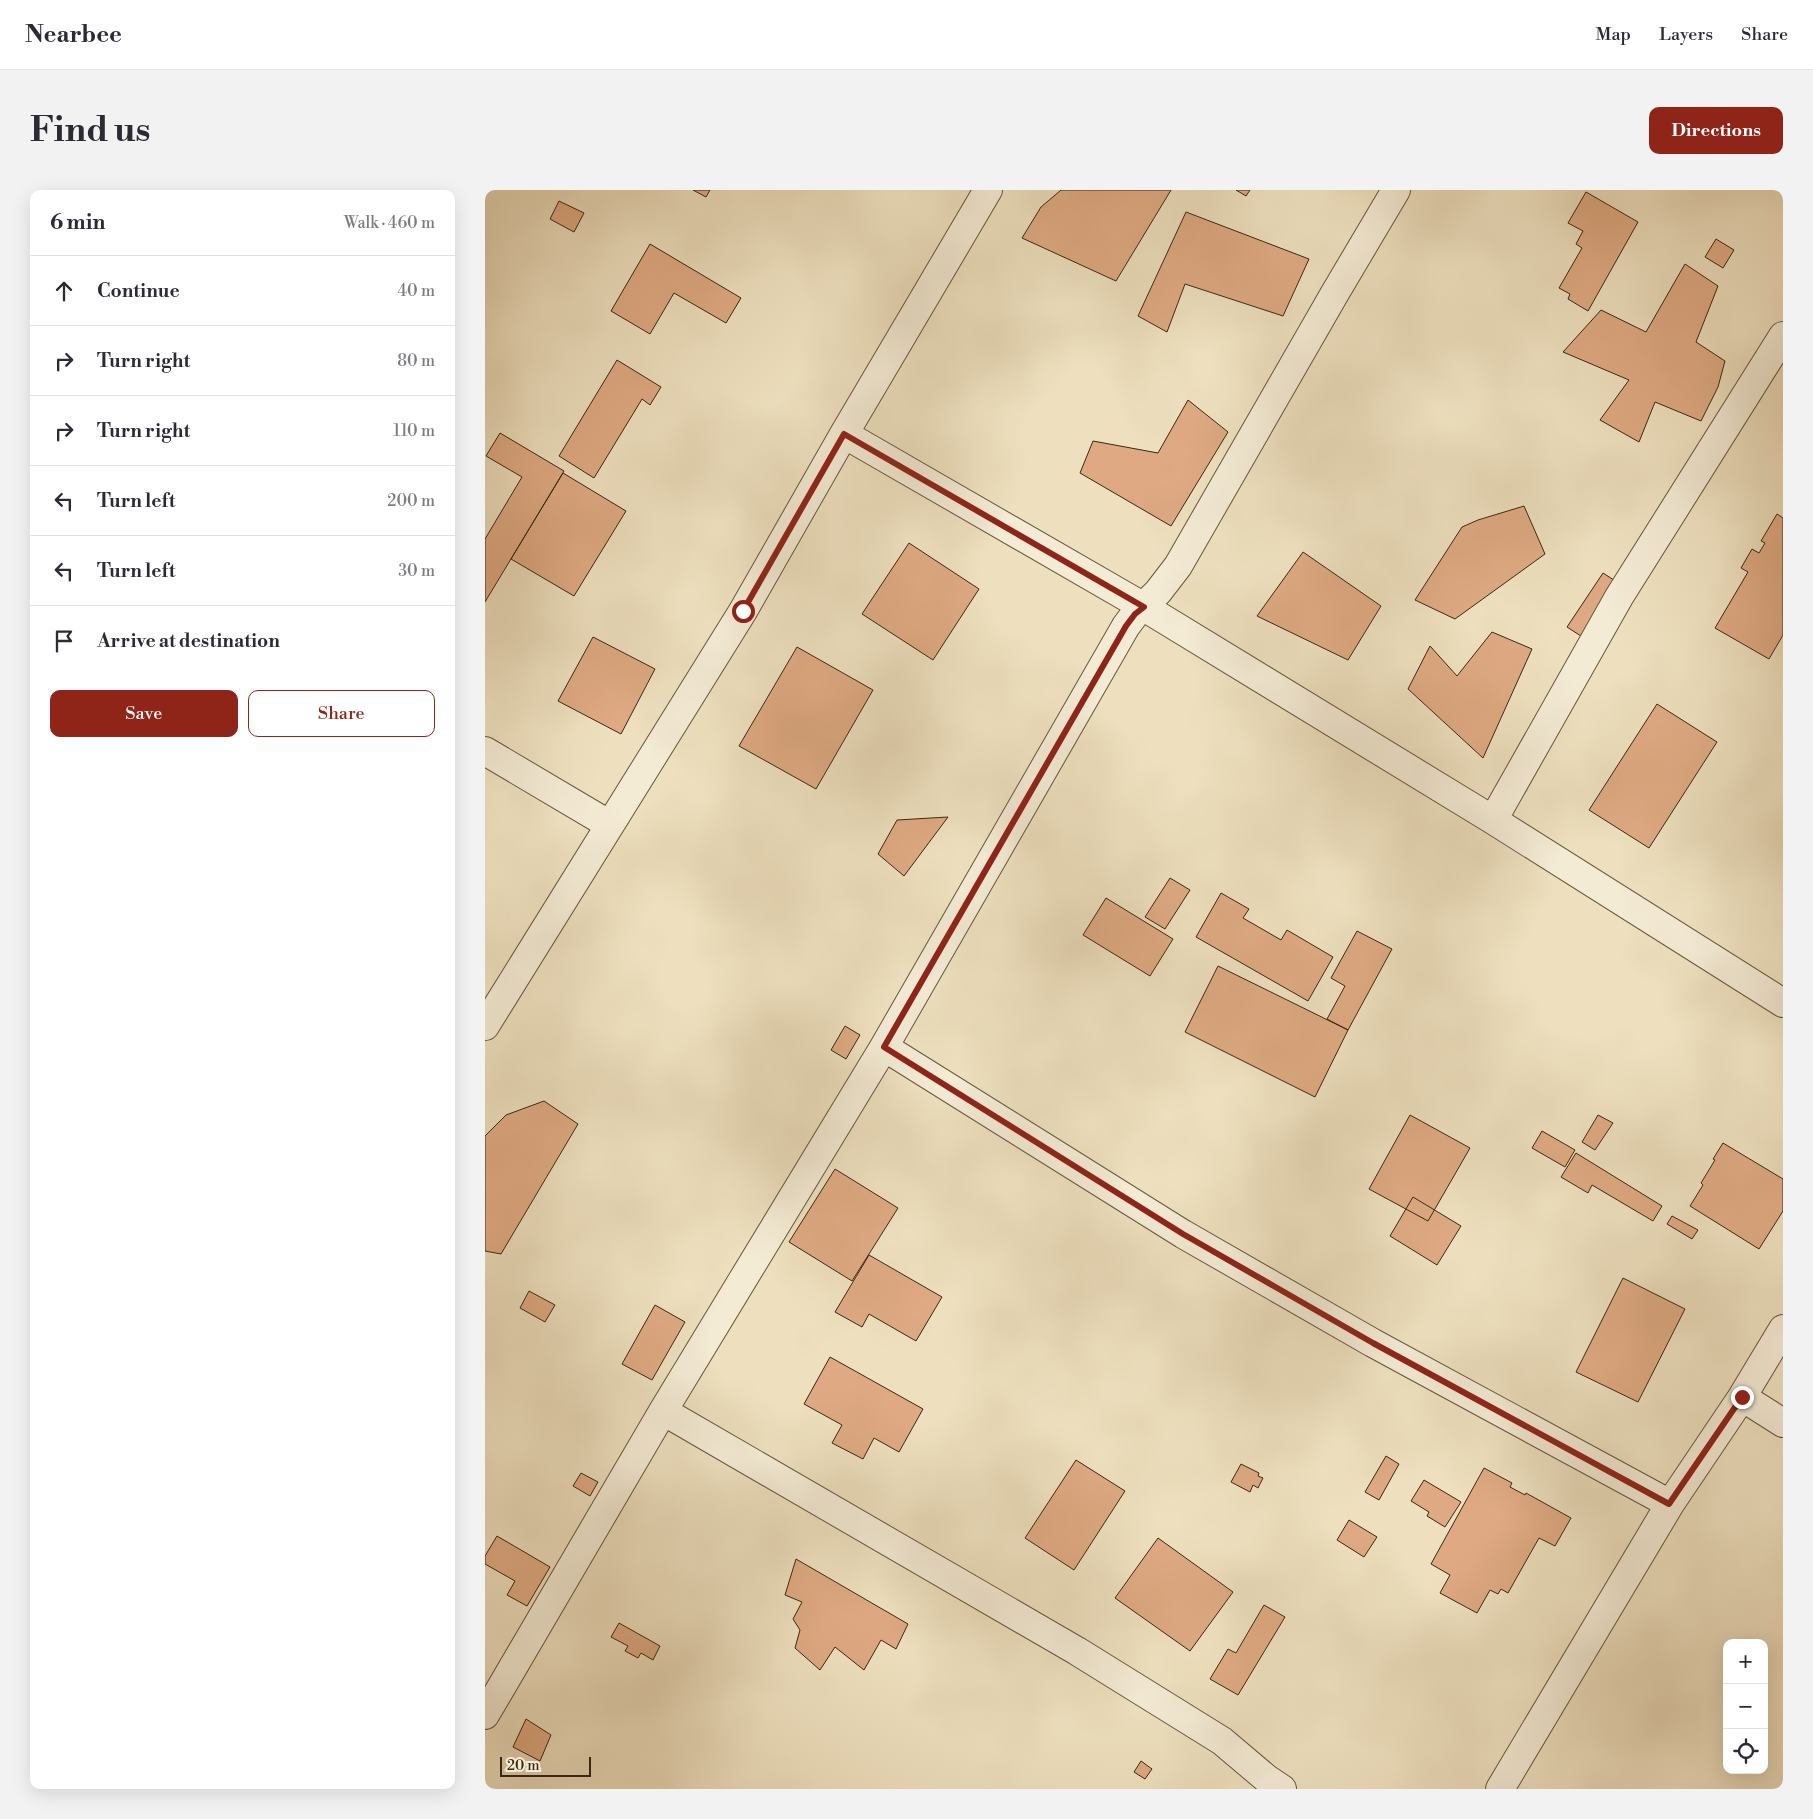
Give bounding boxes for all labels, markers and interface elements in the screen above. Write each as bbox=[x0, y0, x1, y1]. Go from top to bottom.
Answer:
text: Nearbee bbox=[25, 20, 122, 50]
text: Map bbox=[1596, 23, 1631, 46]
text: Layers bbox=[1659, 23, 1713, 46]
text: Share bbox=[1741, 23, 1788, 46]
button: Directions bbox=[1649, 107, 1783, 154]
text: Find us bbox=[30, 109, 150, 152]
text: 6 min bbox=[50, 210, 105, 236]
text: Walk · 460 m bbox=[344, 213, 435, 233]
icon: ahead bbox=[50, 277, 78, 305]
text: Continue bbox=[97, 279, 180, 303]
text: 40 m bbox=[398, 281, 435, 301]
icon: right bbox=[50, 347, 78, 375]
text: Turn right bbox=[97, 349, 190, 373]
text: 80 m bbox=[397, 351, 435, 371]
icon: right bbox=[50, 417, 78, 445]
text: Turn right bbox=[97, 419, 190, 443]
text: 110 m bbox=[393, 421, 435, 441]
icon: left bbox=[50, 487, 78, 515]
text: Turn left bbox=[97, 489, 176, 513]
text: 200 m bbox=[387, 491, 435, 511]
icon: left bbox=[50, 557, 78, 585]
text: Turn left bbox=[97, 559, 176, 583]
text: 30 m bbox=[398, 561, 435, 581]
route start bbox=[732, 600, 755, 623]
icon: arrive bbox=[50, 627, 78, 655]
text: Arrive at destination bbox=[97, 629, 280, 653]
button: Save bbox=[50, 690, 238, 737]
button: Share bbox=[248, 690, 435, 737]
route end bbox=[1731, 1386, 1754, 1409]
map controls bbox=[1723, 1639, 1768, 1774]
button: + bbox=[1723, 1639, 1768, 1684]
button: − bbox=[1723, 1684, 1768, 1729]
button: locate bbox=[1723, 1729, 1768, 1774]
scale bar bbox=[500, 1754, 591, 1777]
text: 20 m bbox=[507, 1757, 539, 1775]

